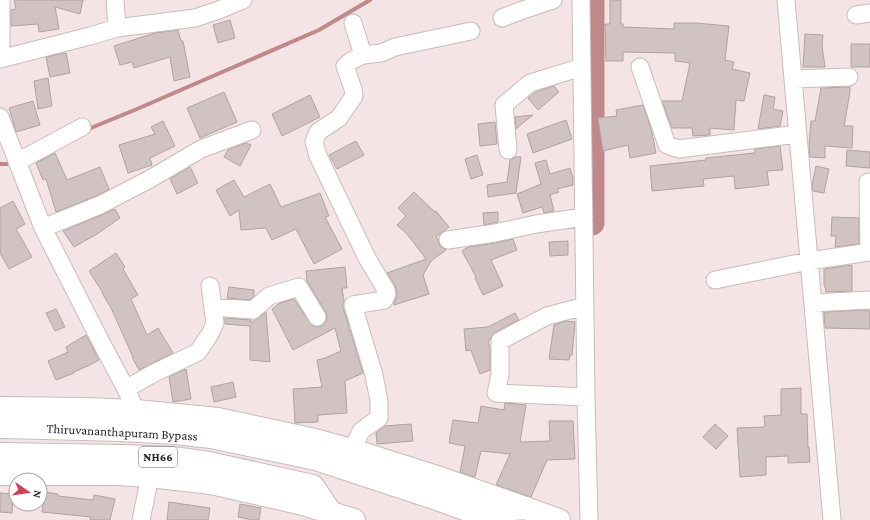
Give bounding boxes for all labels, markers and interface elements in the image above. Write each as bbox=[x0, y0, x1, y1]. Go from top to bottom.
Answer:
street label: Thiruvananthapuram Bypass bbox=[46, 421, 198, 443]
road number: NH66 bbox=[139, 447, 177, 467]
north arrow bbox=[8, 472, 48, 512]
text: N bbox=[31, 489, 44, 500]

